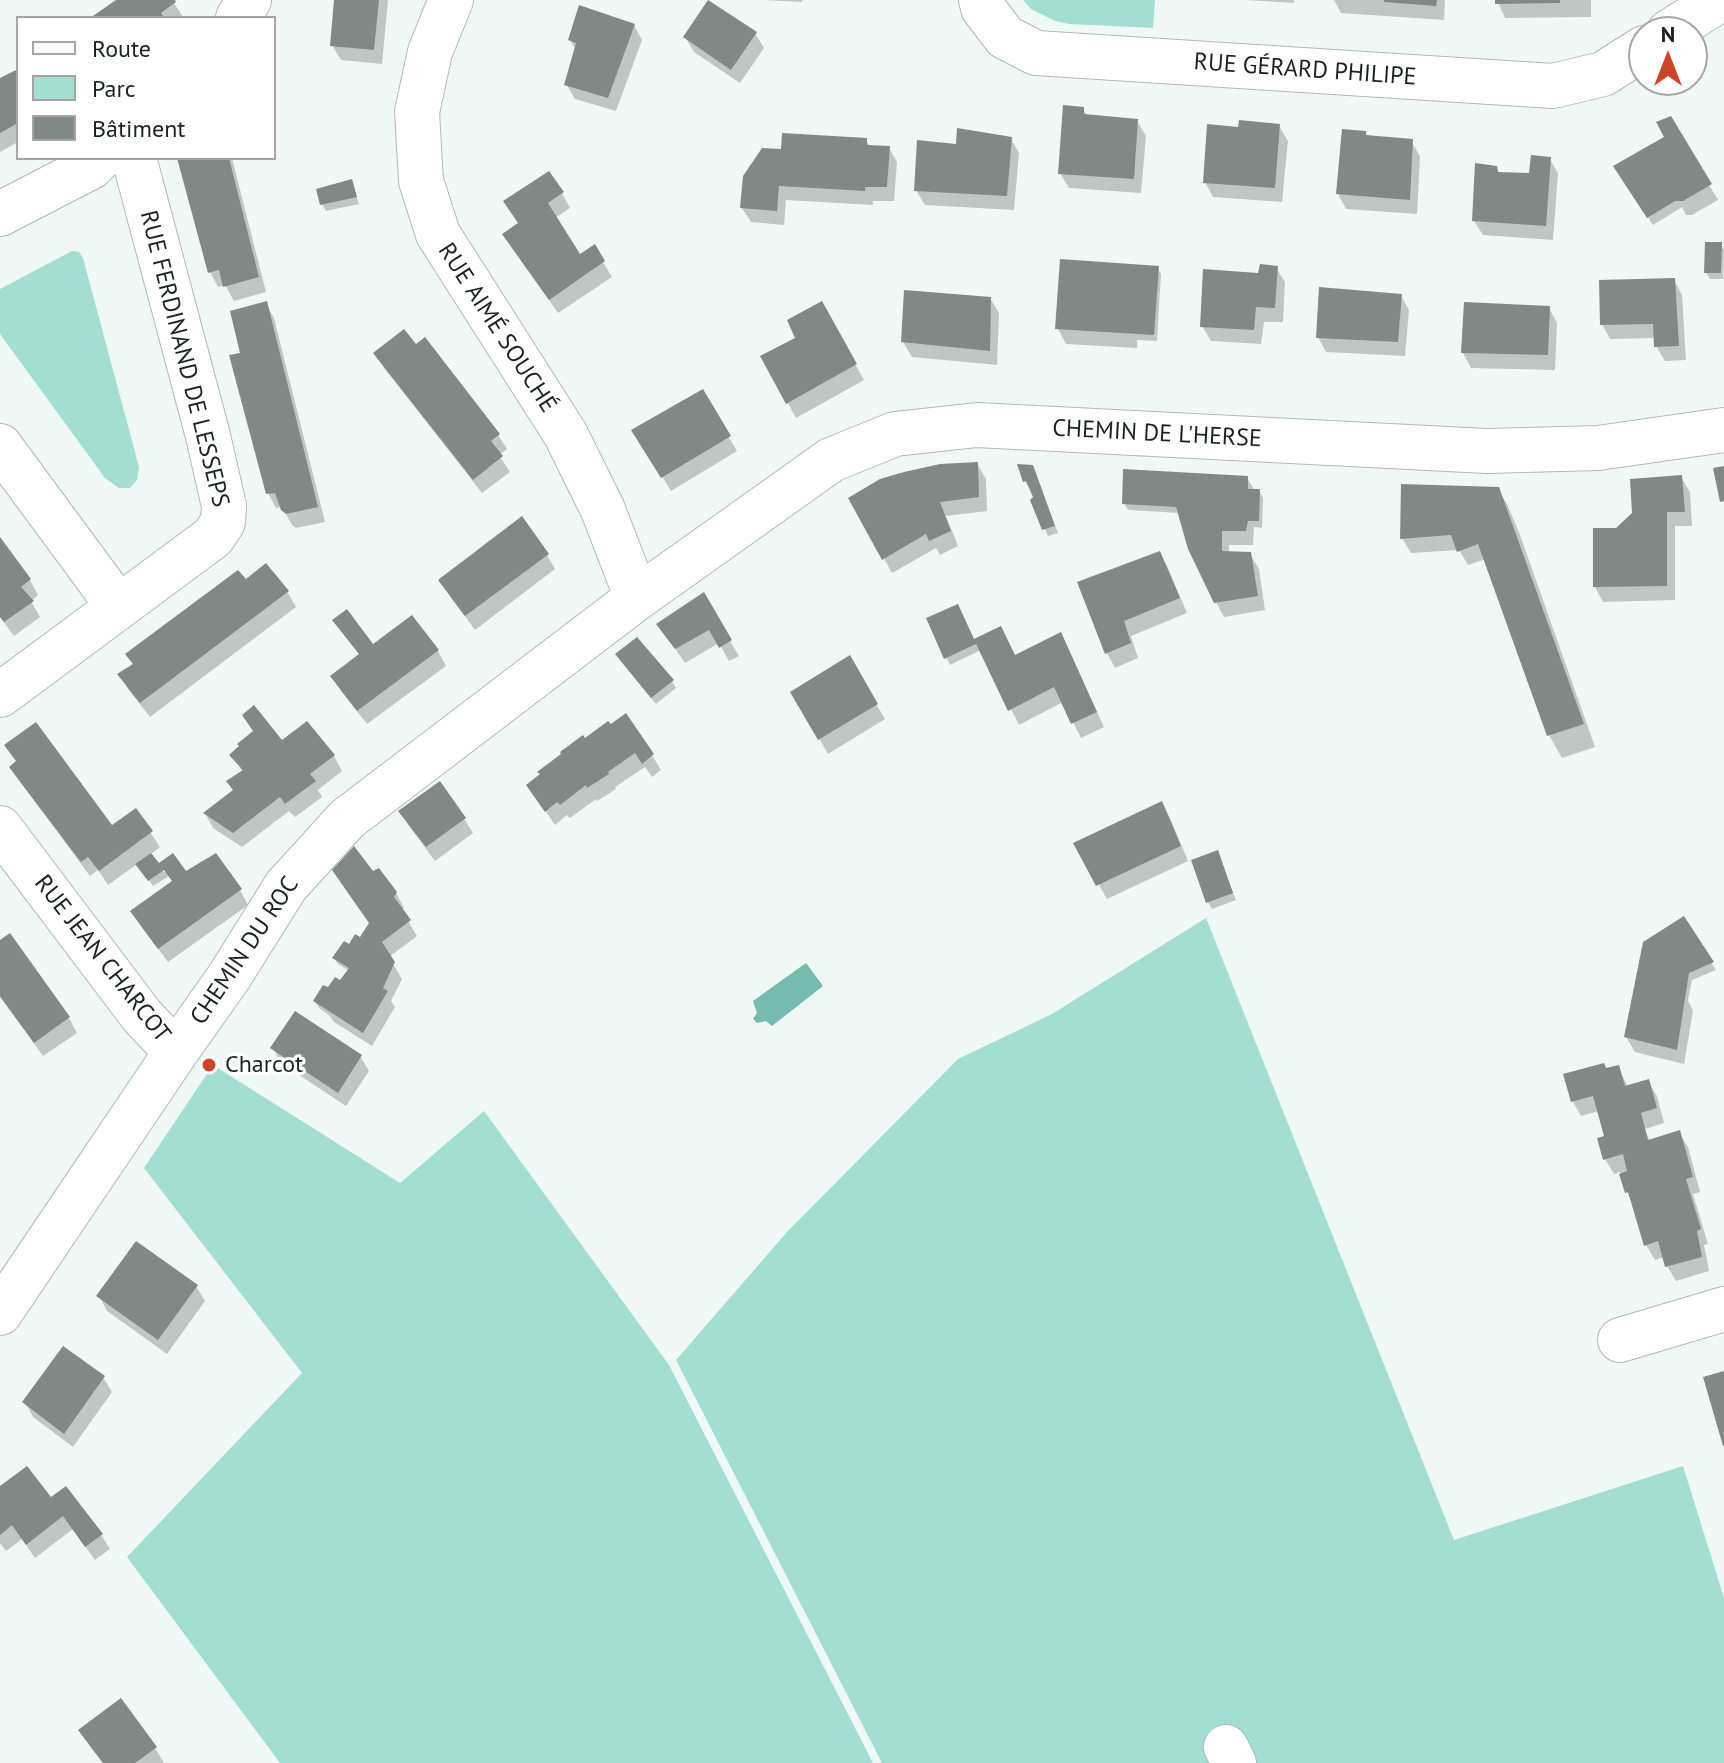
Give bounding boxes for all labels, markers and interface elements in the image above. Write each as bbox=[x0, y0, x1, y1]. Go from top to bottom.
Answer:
legend bbox=[16, 16, 276, 160]
north arrow bbox=[1628, 16, 1708, 96]
text: N bbox=[1661, 20, 1675, 48]
text: Route bbox=[92, 33, 151, 64]
street label: RUE GÉRARD PHILIPE bbox=[1193, 48, 1417, 92]
text: Parc bbox=[92, 73, 135, 104]
text: Bâtiment bbox=[92, 113, 185, 144]
street label: RUE FERDINAND DE LESSEPS bbox=[133, 208, 235, 510]
street label: RUE AIMÉ SOUCHÉ bbox=[432, 238, 562, 418]
street label: CHEMIN DE L'HERSE bbox=[1052, 414, 1262, 454]
street label: RUE JEAN CHARCOT bbox=[28, 870, 176, 1048]
street label: CHEMIN DU ROC bbox=[185, 872, 305, 1030]
place label: Charcot bbox=[225, 1051, 303, 1079]
marker: Charcot bbox=[200, 1056, 218, 1074]

